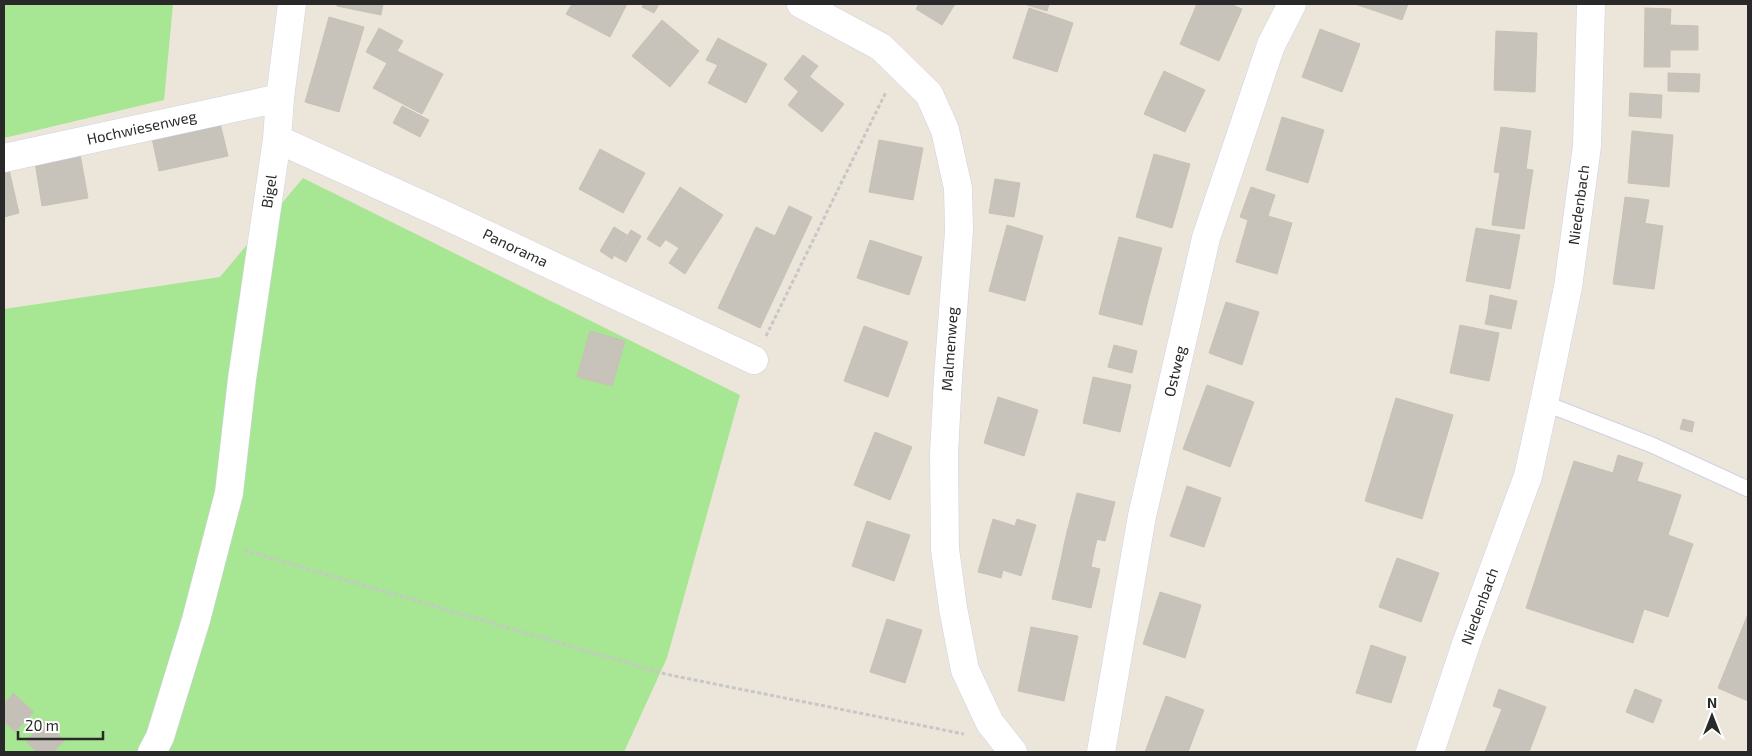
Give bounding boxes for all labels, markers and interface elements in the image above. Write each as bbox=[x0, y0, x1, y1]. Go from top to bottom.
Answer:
street label: Hochwiesenweg bbox=[85, 106, 199, 148]
street label: Niedenbach bbox=[1564, 164, 1592, 246]
street label: Bigel bbox=[257, 173, 280, 209]
street label: Panorama bbox=[480, 224, 551, 270]
street label: Malmenweg bbox=[937, 306, 961, 392]
street label: Ostweg bbox=[1160, 343, 1189, 399]
street label: Niedenbach bbox=[1457, 565, 1501, 647]
north arrow bbox=[1687, 691, 1737, 741]
text: N bbox=[1707, 694, 1717, 711]
scale bar bbox=[18, 708, 102, 740]
text: 20 m bbox=[25, 716, 59, 734]

